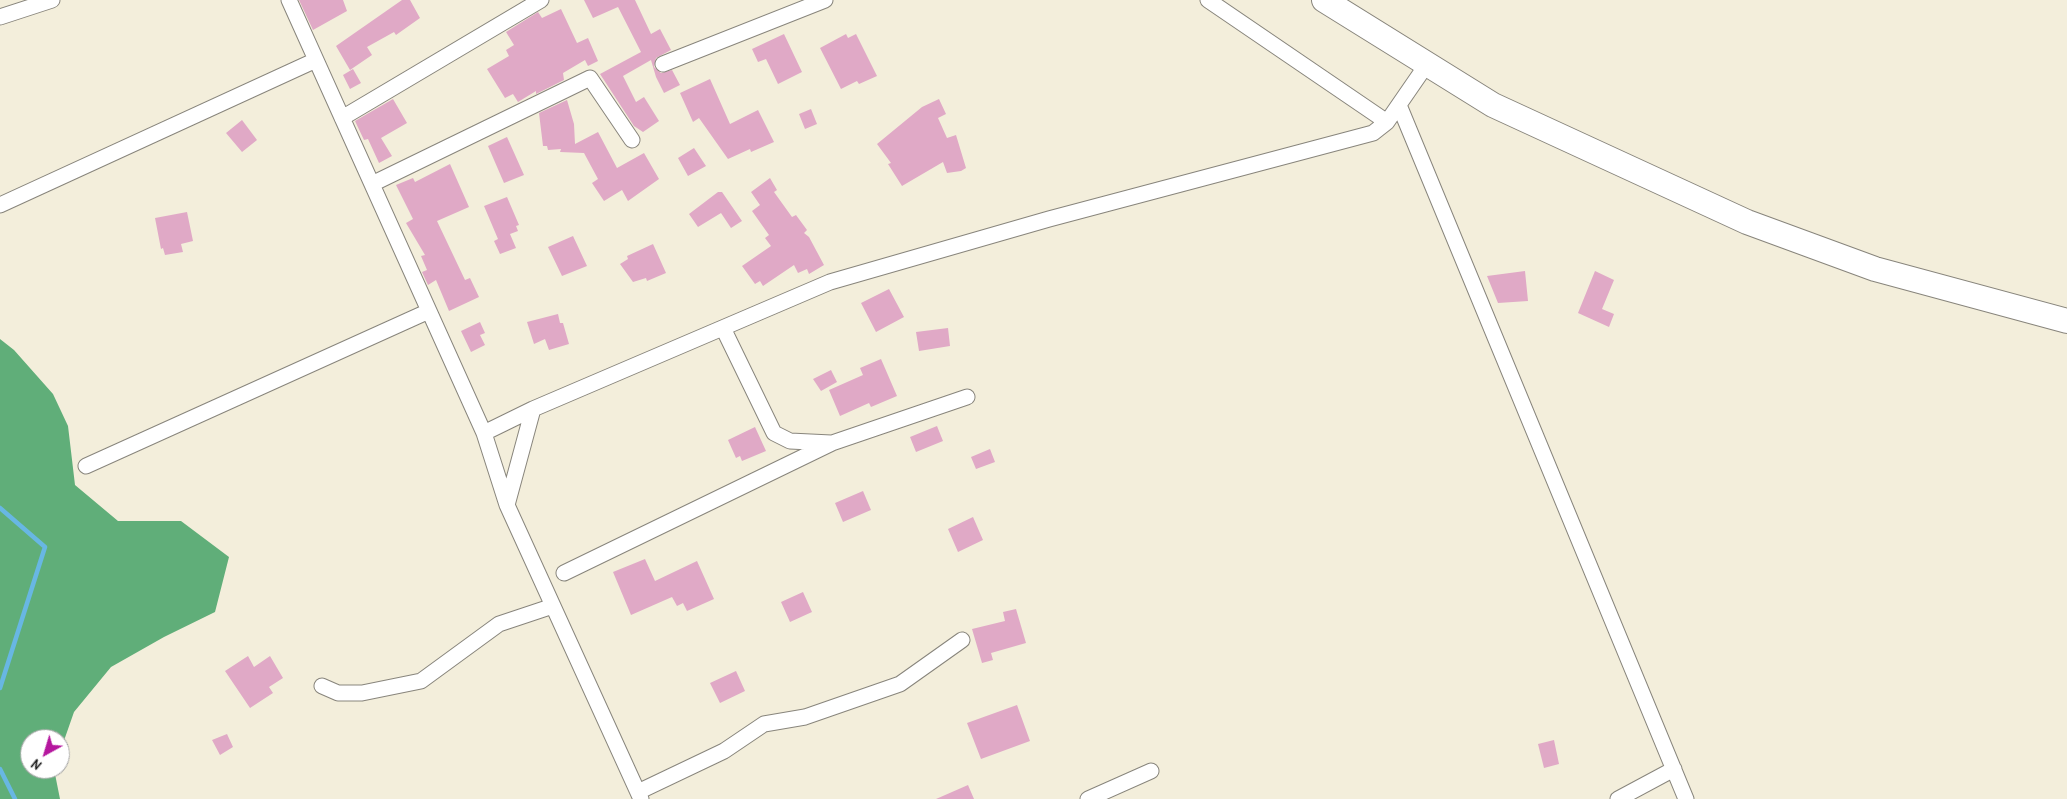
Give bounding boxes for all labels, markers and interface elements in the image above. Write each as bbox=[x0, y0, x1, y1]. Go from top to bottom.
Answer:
north arrow bbox=[20, 729, 70, 779]
text: N bbox=[27, 756, 45, 775]

